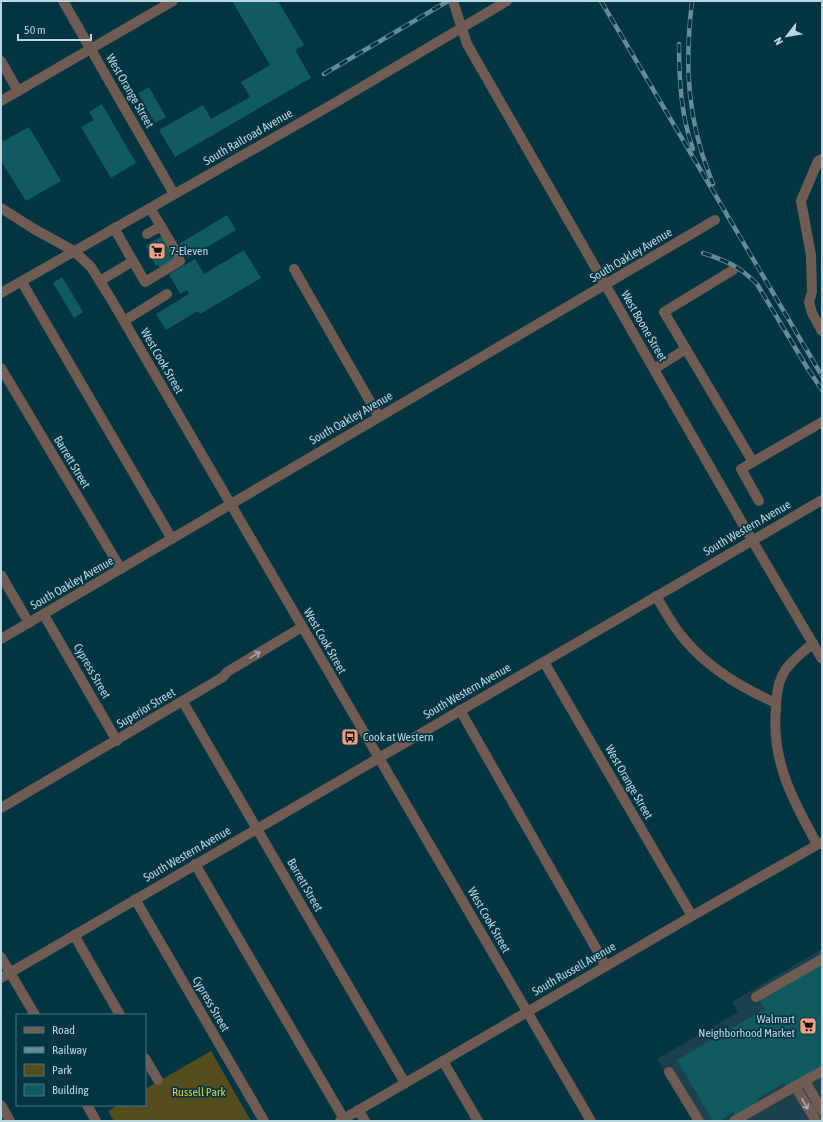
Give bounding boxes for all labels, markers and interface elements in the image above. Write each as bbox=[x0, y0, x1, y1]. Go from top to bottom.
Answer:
scale bar bbox=[18, 16, 91, 42]
north arrow bbox=[767, 16, 807, 56]
text: 50 m bbox=[24, 23, 46, 37]
text: N bbox=[772, 35, 785, 47]
street label: West Orange Street bbox=[103, 51, 157, 131]
street label: South Railroad Avenue bbox=[201, 106, 295, 168]
street label: South Oakley Avenue bbox=[587, 225, 675, 285]
supermarket icon: 7-Eleven bbox=[147, 241, 167, 261]
place label: 7-Eleven bbox=[170, 244, 208, 258]
street label: West Boone Street bbox=[618, 288, 670, 364]
street label: West Cook Street bbox=[138, 326, 187, 397]
street label: South Oakley Avenue bbox=[307, 389, 395, 447]
street label: Barrett Street bbox=[51, 433, 93, 491]
street label: South Western Avenue bbox=[701, 497, 793, 559]
street label: South Oakley Avenue bbox=[28, 554, 116, 612]
street label: West Cook Street bbox=[301, 606, 350, 677]
street label: Cypress Street bbox=[71, 641, 114, 702]
one-way arrow bbox=[249, 651, 261, 659]
street label: South Western Avenue bbox=[421, 660, 513, 722]
street label: Superior Street bbox=[114, 685, 178, 731]
bus stop icon: Cook at Western bbox=[340, 727, 360, 747]
place label: Cook at Western bbox=[363, 730, 433, 744]
street label: West Orange Street bbox=[602, 742, 656, 822]
street label: South Western Avenue bbox=[141, 823, 233, 885]
street label: Barrett Street bbox=[284, 856, 326, 914]
street label: West Cook Street bbox=[465, 885, 514, 956]
street label: South Russell Avenue bbox=[530, 939, 618, 999]
street label: Cypress Street bbox=[190, 974, 233, 1035]
place label: Walmart Neighborhood Market bbox=[698, 1012, 796, 1040]
legend bbox=[16, 1014, 146, 1106]
supermarket icon: Walmart Neighborhood Market bbox=[798, 1016, 818, 1036]
text: Road bbox=[52, 1023, 75, 1037]
text: Railway bbox=[52, 1043, 87, 1057]
text: Park bbox=[52, 1063, 73, 1077]
text: Building bbox=[52, 1083, 90, 1097]
park label: Russell Park bbox=[172, 1085, 227, 1099]
one-way arrow bbox=[802, 1098, 810, 1110]

